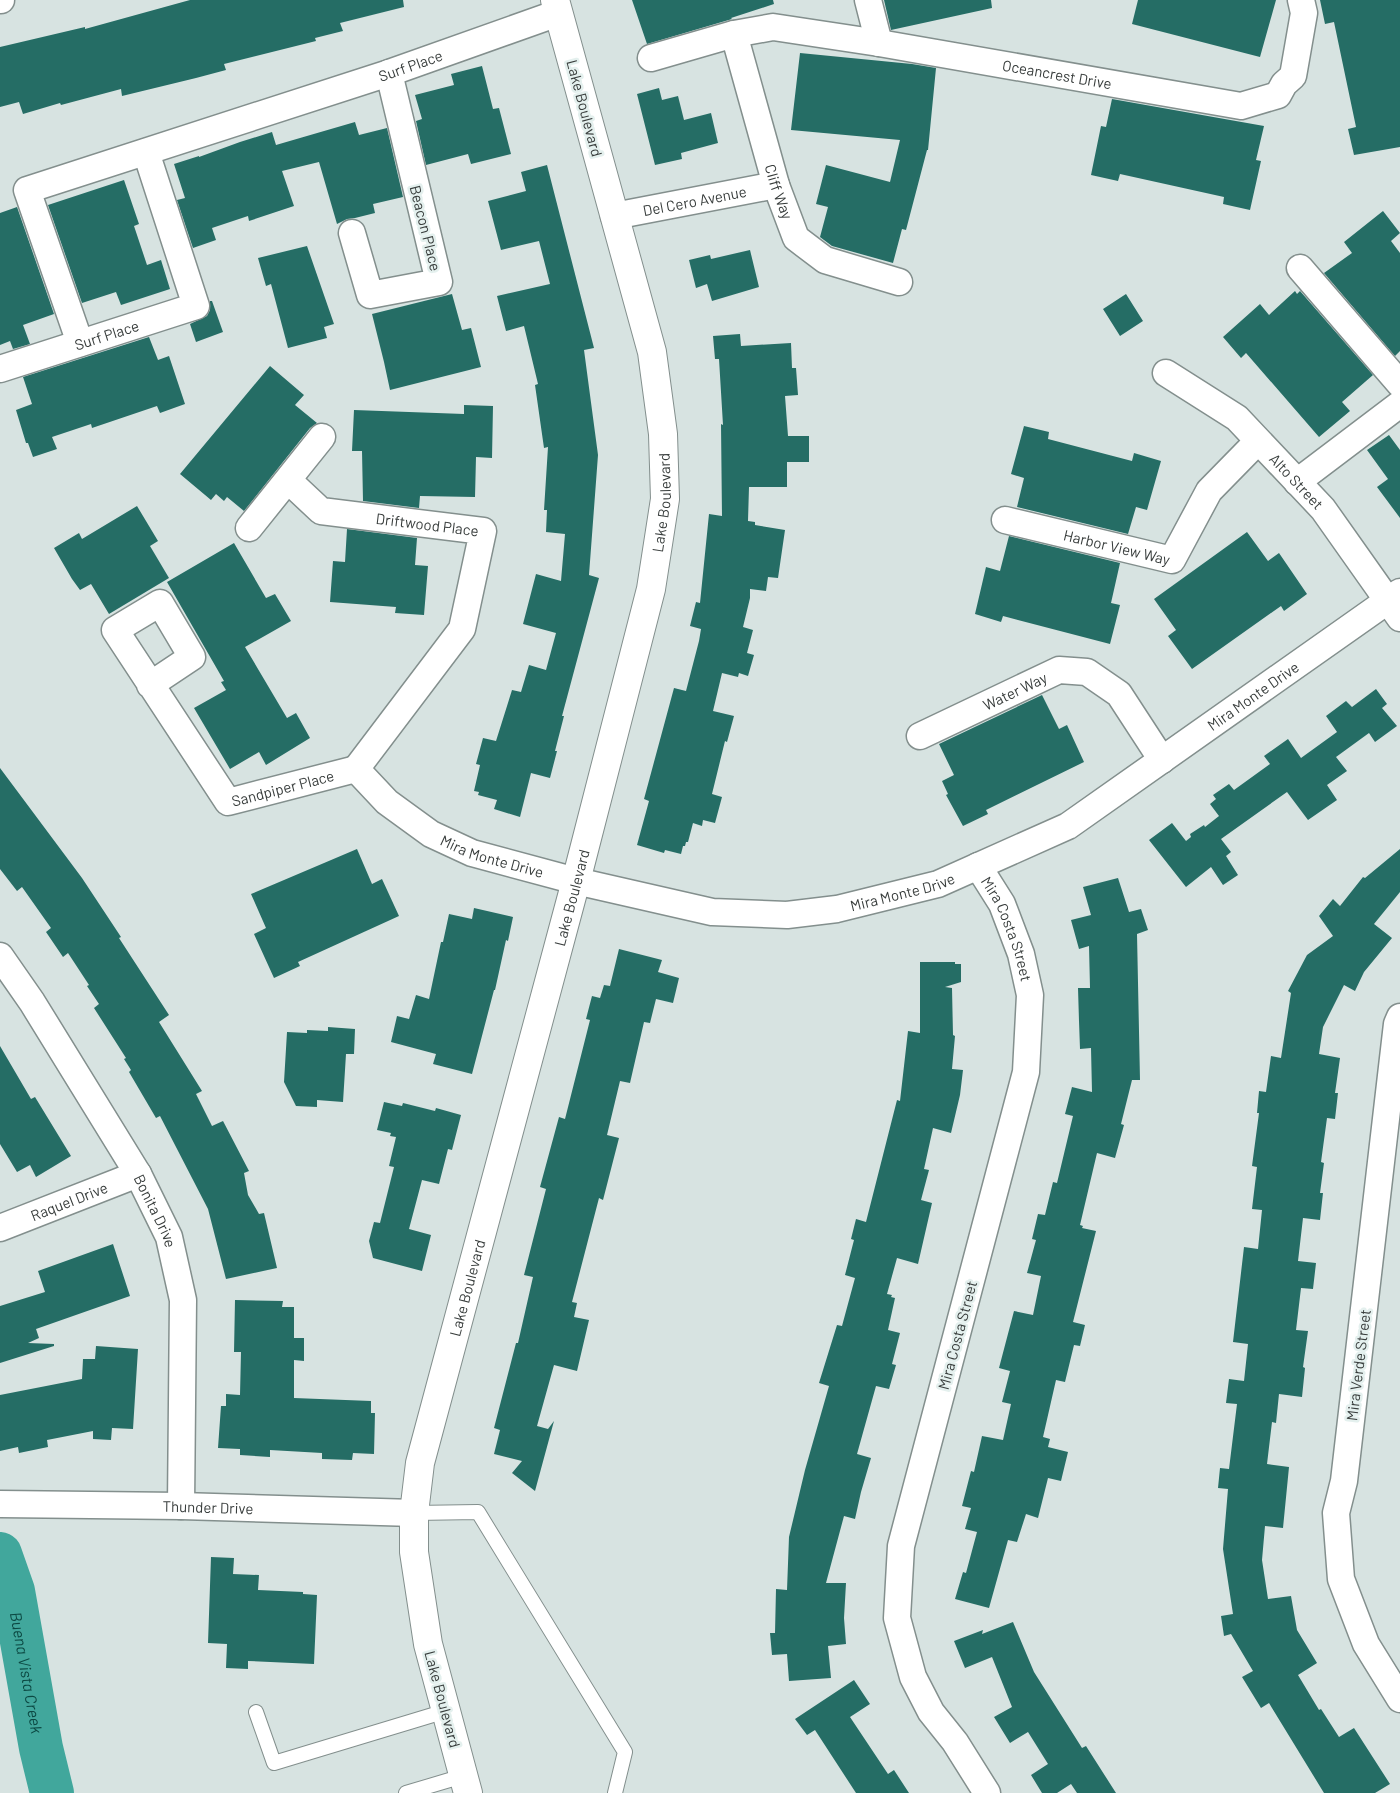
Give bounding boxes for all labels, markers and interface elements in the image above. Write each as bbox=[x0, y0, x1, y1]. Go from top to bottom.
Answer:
street label: Surf Place bbox=[376, 46, 445, 85]
street label: Oceancrest Drive bbox=[1001, 56, 1113, 92]
street label: Lake Boulevard bbox=[563, 58, 607, 158]
street label: Cliff Way bbox=[762, 162, 797, 222]
street label: Del Cero Avenue bbox=[641, 182, 748, 219]
street label: Beacon Place bbox=[407, 183, 445, 273]
street label: Surf Place bbox=[72, 316, 141, 353]
street label: Alto Street bbox=[1266, 450, 1327, 513]
street label: Lake Boulevard bbox=[648, 453, 674, 553]
street label: Driftwood Place bbox=[375, 509, 480, 539]
street label: Harbor View Way bbox=[1062, 525, 1172, 568]
street label: Mira Monte Drive bbox=[1204, 657, 1302, 734]
street label: Water Way bbox=[980, 668, 1050, 714]
street label: Sandpiper Place bbox=[230, 766, 336, 810]
street label: Mira Monte Drive bbox=[438, 831, 546, 881]
street label: Lake Boulevard bbox=[550, 847, 593, 948]
street label: Mira Monte Drive bbox=[848, 869, 957, 914]
street label: Mira Costa Street bbox=[978, 873, 1036, 983]
street label: Bonita Drive bbox=[131, 1171, 180, 1249]
street label: Raquel Drive bbox=[28, 1178, 110, 1224]
street label: Lake Boulevard bbox=[445, 1237, 489, 1338]
street label: Mira Costa Street bbox=[934, 1278, 980, 1392]
street label: Mira Verde Street bbox=[1342, 1308, 1374, 1422]
street label: Thunder Drive bbox=[162, 1497, 254, 1517]
water label: Buena Vista Creek bbox=[7, 1610, 48, 1735]
street label: Lake Boulevard bbox=[421, 1649, 465, 1749]

